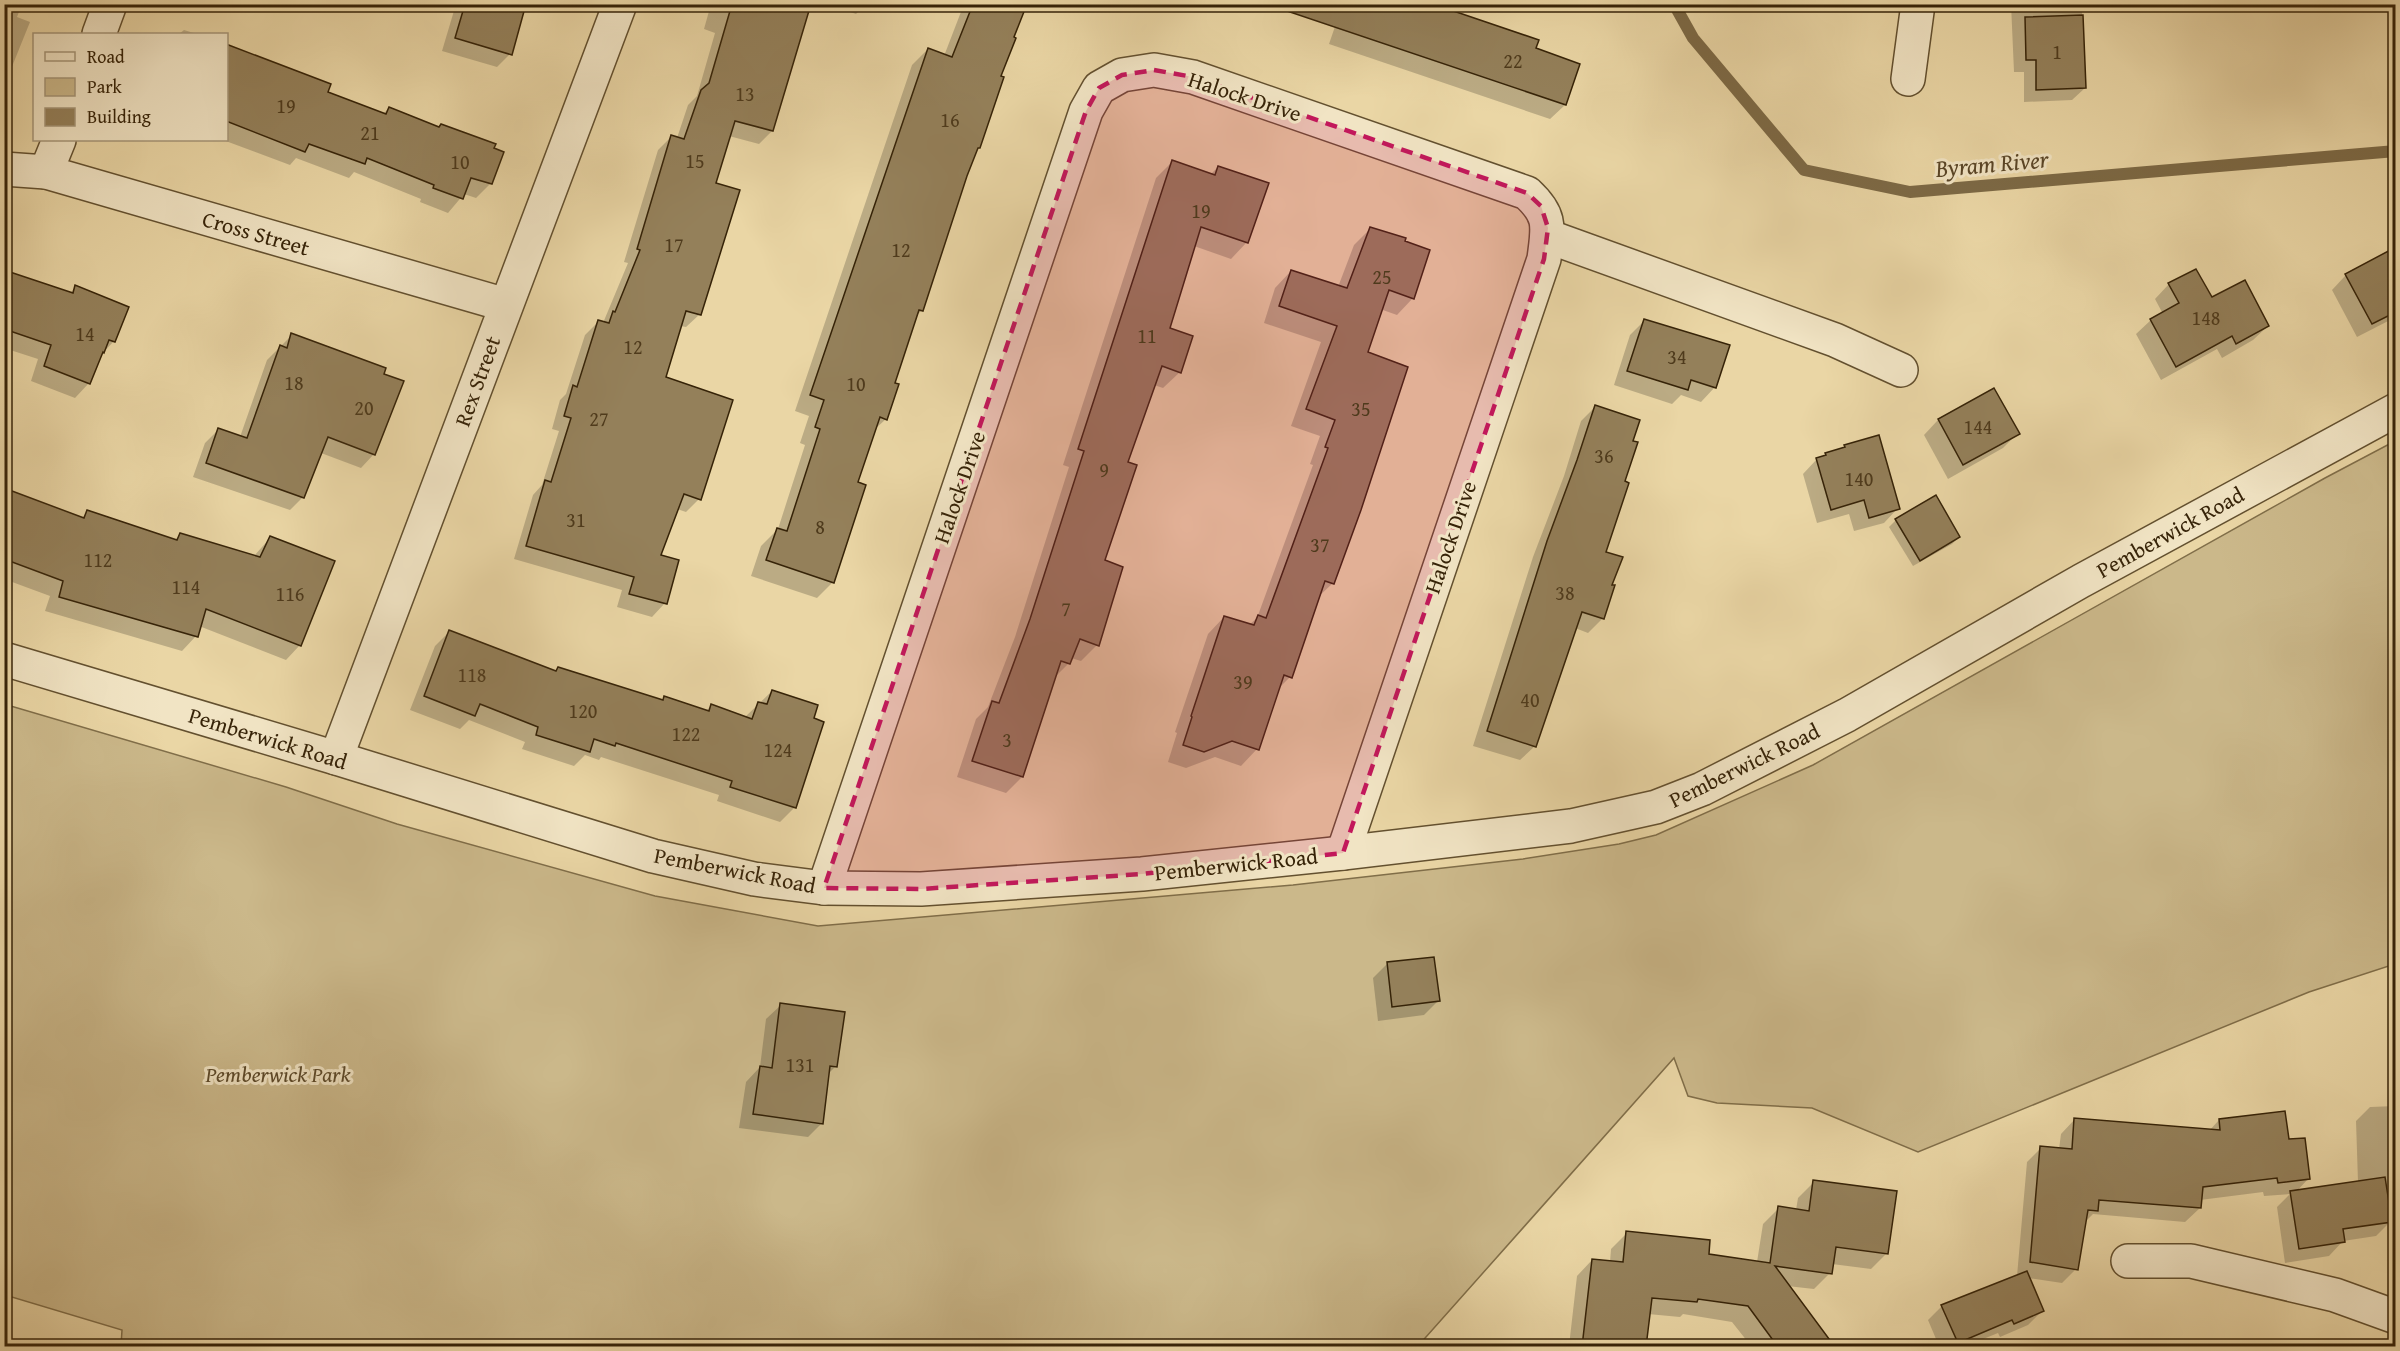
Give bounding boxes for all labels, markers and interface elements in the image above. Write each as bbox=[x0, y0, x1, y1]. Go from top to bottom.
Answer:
legend bbox=[33, 33, 228, 141]
house number: 1 bbox=[2052, 37, 2062, 66]
text: Road bbox=[87, 43, 125, 70]
house number: 22 bbox=[1503, 46, 1523, 75]
street label: Halock Drive bbox=[1184, 63, 1306, 129]
text: Park bbox=[87, 73, 123, 100]
house number: 13 bbox=[735, 79, 755, 108]
house number: 19 bbox=[276, 91, 296, 120]
text: Building bbox=[87, 103, 151, 130]
house number: 16 bbox=[940, 105, 960, 134]
house number: 21 bbox=[360, 118, 380, 147]
water label: Byram River bbox=[1933, 141, 2051, 186]
house number: 15 bbox=[685, 146, 705, 175]
house number: 10 bbox=[450, 147, 470, 176]
house number: 19 bbox=[1191, 196, 1211, 225]
street label: Cross Street bbox=[199, 202, 313, 264]
house number: 17 bbox=[664, 230, 684, 259]
house number: 12 bbox=[891, 235, 911, 264]
house number: 25 bbox=[1372, 262, 1392, 291]
house number: 148 bbox=[2192, 303, 2220, 332]
house number: 14 bbox=[75, 319, 95, 348]
house number: 11 bbox=[1137, 321, 1157, 350]
street label: Rex Street bbox=[446, 331, 508, 431]
house number: 12 bbox=[623, 332, 643, 361]
house number: 34 bbox=[1667, 342, 1687, 371]
house number: 18 bbox=[284, 368, 304, 397]
house number: 10 bbox=[846, 369, 866, 398]
house number: 20 bbox=[354, 393, 374, 422]
house number: 35 bbox=[1351, 394, 1371, 423]
house number: 27 bbox=[589, 404, 609, 433]
house number: 144 bbox=[1964, 412, 1992, 441]
street label: Halock Drive bbox=[925, 426, 993, 548]
house number: 36 bbox=[1594, 441, 1614, 470]
house number: 9 bbox=[1099, 455, 1109, 484]
house number: 140 bbox=[1845, 464, 1873, 493]
street label: Halock Drive bbox=[1416, 476, 1484, 598]
street label: Pemberwick Road bbox=[2090, 478, 2250, 586]
house number: 31 bbox=[566, 505, 586, 534]
house number: 8 bbox=[815, 512, 825, 541]
house number: 37 bbox=[1310, 530, 1330, 559]
house number: 112 bbox=[84, 545, 112, 574]
house number: 114 bbox=[172, 572, 200, 601]
house number: 38 bbox=[1555, 578, 1575, 607]
house number: 116 bbox=[276, 579, 304, 608]
house number: 7 bbox=[1061, 594, 1071, 623]
house number: 118 bbox=[458, 660, 486, 689]
house number: 39 bbox=[1233, 667, 1253, 696]
house number: 40 bbox=[1520, 685, 1540, 714]
house number: 120 bbox=[569, 696, 597, 725]
street label: Pemberwick Road bbox=[185, 699, 351, 777]
street label: Pemberwick Road bbox=[1663, 715, 1825, 815]
house number: 122 bbox=[672, 719, 700, 748]
house number: 3 bbox=[1002, 725, 1012, 754]
house number: 124 bbox=[764, 735, 792, 764]
street label: Pemberwick Road bbox=[651, 839, 819, 901]
street label: Pemberwick Road bbox=[1153, 839, 1320, 888]
house number: 131 bbox=[786, 1050, 814, 1079]
park label: Pemberwick Park bbox=[204, 1058, 352, 1090]

